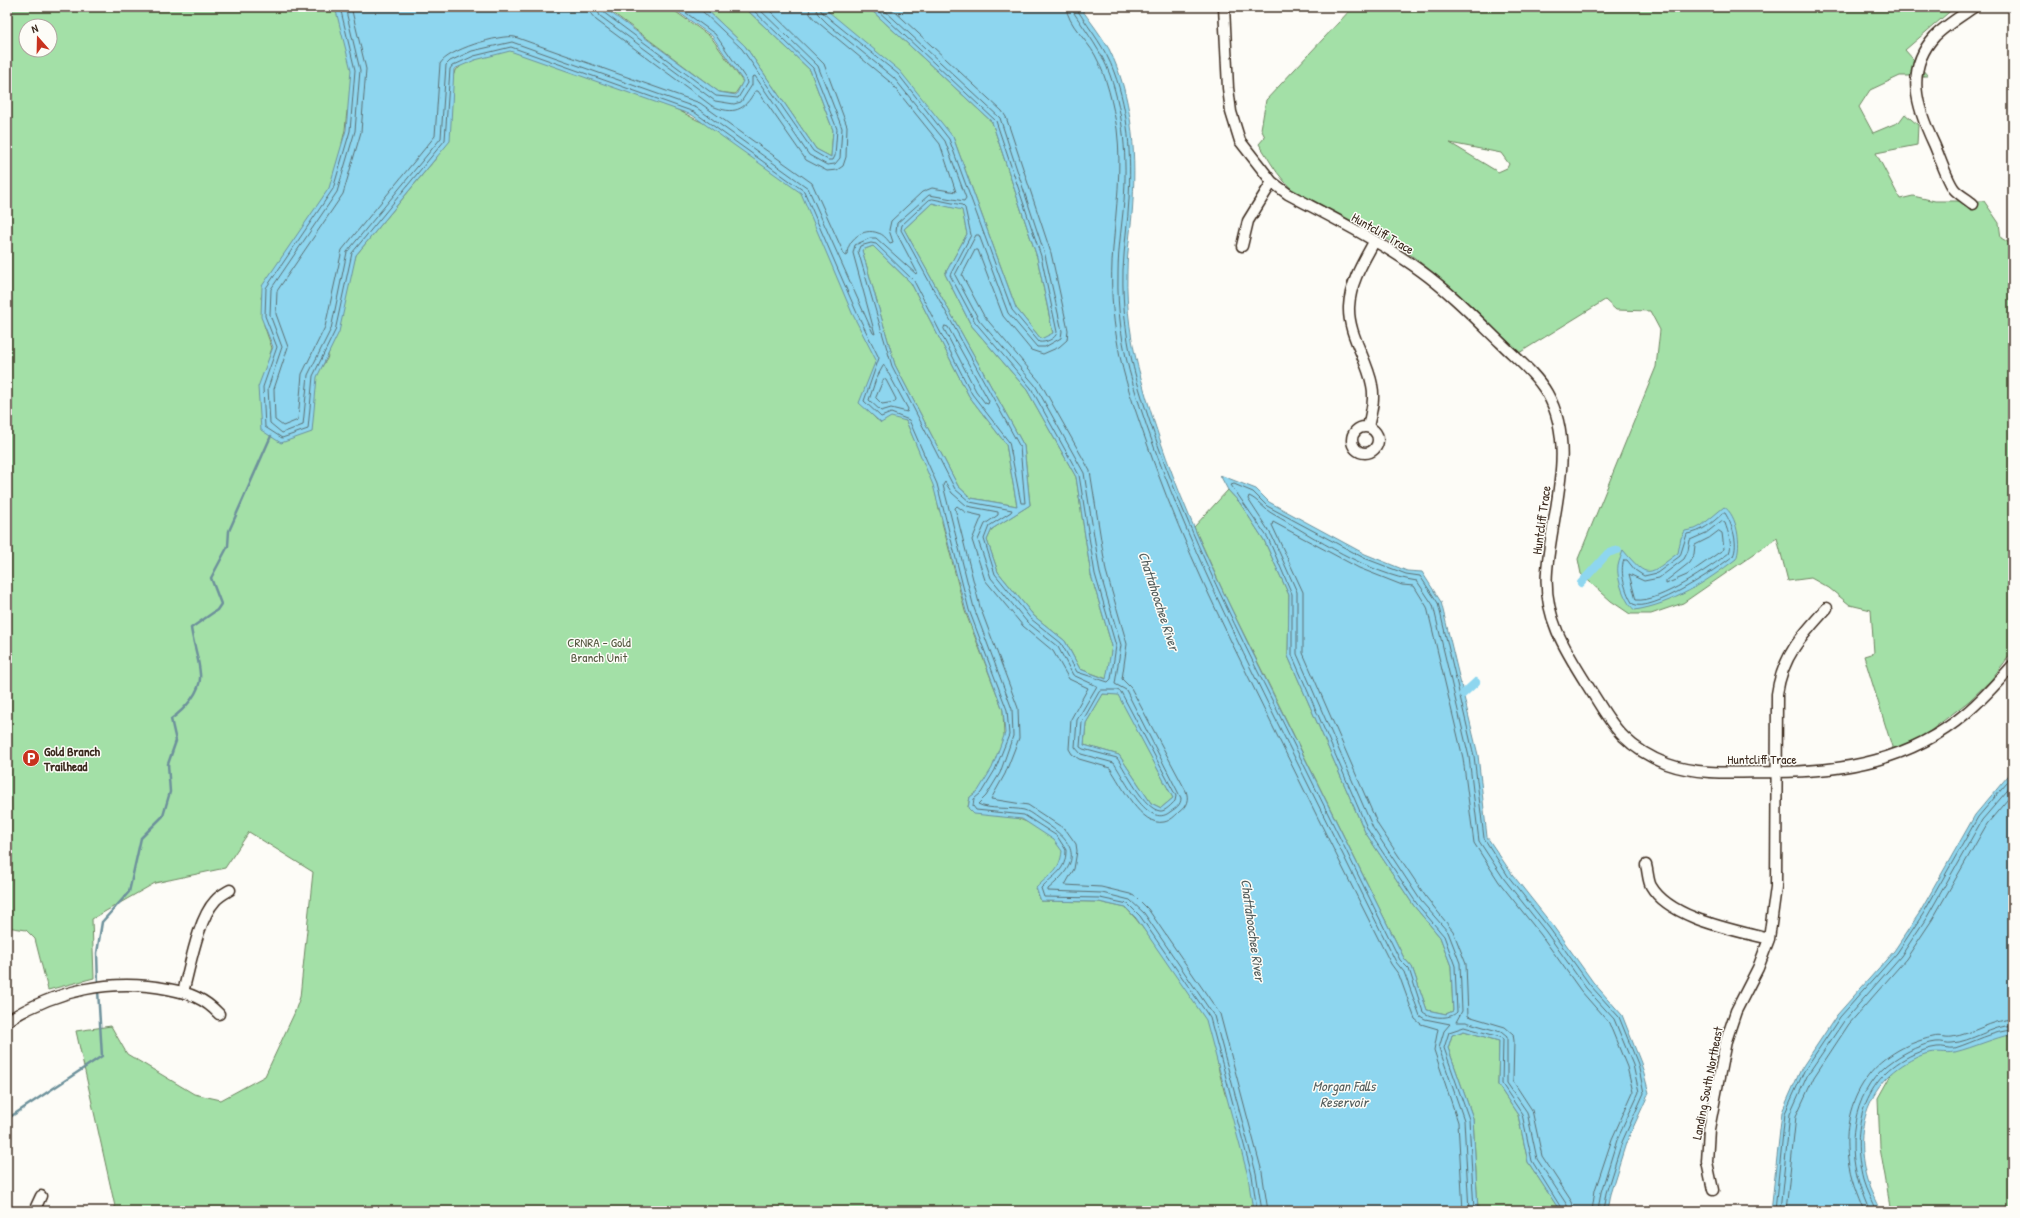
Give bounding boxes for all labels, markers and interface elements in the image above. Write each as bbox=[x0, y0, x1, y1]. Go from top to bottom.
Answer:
north arrow bbox=[18, 18, 58, 58]
text: N bbox=[29, 21, 40, 36]
street label: Huntcliff Trace bbox=[1349, 208, 1417, 258]
street label: Huntcliff Trace bbox=[1527, 484, 1555, 556]
water label: Chattahoochee River bbox=[1135, 549, 1185, 654]
park label: CRNRA - Gold Branch Unit bbox=[567, 633, 631, 666]
place label: Gold Branch Trailhead bbox=[43, 742, 101, 775]
parking icon: Gold Branch Trailhead bbox=[21, 748, 41, 768]
street label: Huntcliff Trace bbox=[1727, 750, 1797, 768]
water label: Chattahoochee River bbox=[1237, 878, 1270, 984]
street label: Landing South Northeast bbox=[1687, 1025, 1727, 1141]
water label: Morgan Falls Reservoir bbox=[1313, 1076, 1377, 1111]

